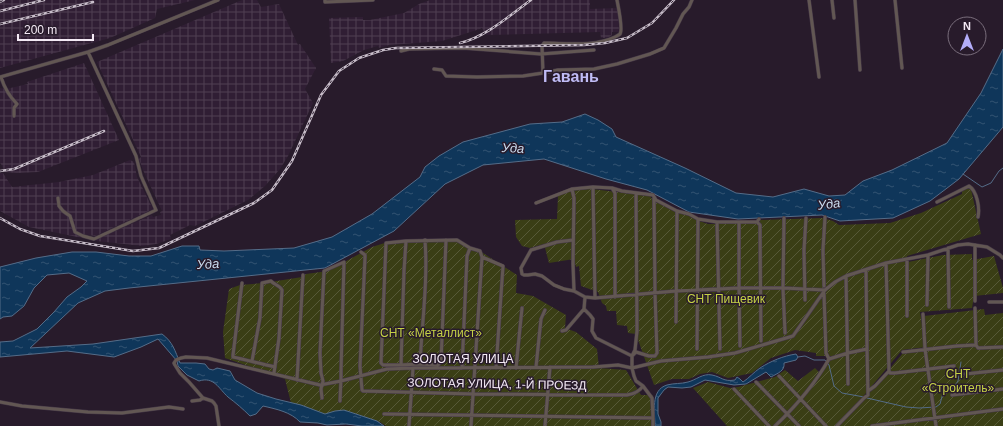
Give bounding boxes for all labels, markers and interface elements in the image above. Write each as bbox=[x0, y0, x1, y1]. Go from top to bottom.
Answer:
scale bar bbox=[18, 16, 93, 42]
north arrow bbox=[947, 16, 987, 56]
text: N bbox=[963, 20, 971, 32]
text: 200 m bbox=[24, 23, 57, 37]
district label: Гавань bbox=[543, 68, 599, 85]
water label: Уда bbox=[500, 140, 525, 156]
water label: Уда bbox=[816, 195, 841, 213]
water label: Уда bbox=[195, 256, 220, 272]
park label: СНТ Пищевик bbox=[687, 292, 766, 306]
park label: СНТ «Металлист» bbox=[380, 326, 482, 340]
street label: ЗОЛОТАЯ УЛИЦА bbox=[412, 352, 514, 366]
park label: СНТ «Строитель» bbox=[922, 367, 995, 395]
street label: ЗОЛОТАЯ УЛИЦА, 1-Й ПРОЕЗД bbox=[407, 374, 587, 393]

